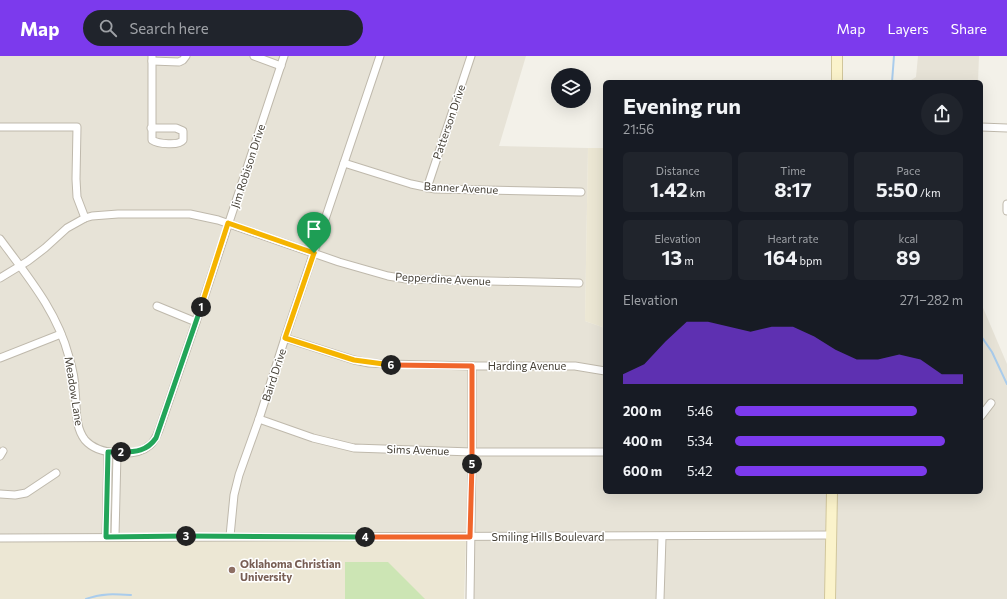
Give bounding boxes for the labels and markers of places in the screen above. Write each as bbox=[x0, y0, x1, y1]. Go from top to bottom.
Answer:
pin bbox=[297, 212, 331, 253]
pin: 1 bbox=[191, 297, 211, 317]
pin: 6 bbox=[381, 355, 401, 375]
pin: 2 bbox=[111, 442, 131, 462]
pin: 5 bbox=[462, 454, 482, 474]
pin: 3 bbox=[176, 526, 196, 546]
pin: 4 bbox=[355, 527, 375, 547]
place label: Oklahoma Christian University bbox=[240, 557, 341, 583]
marker: Oklahoma Christian University bbox=[227, 565, 237, 575]

